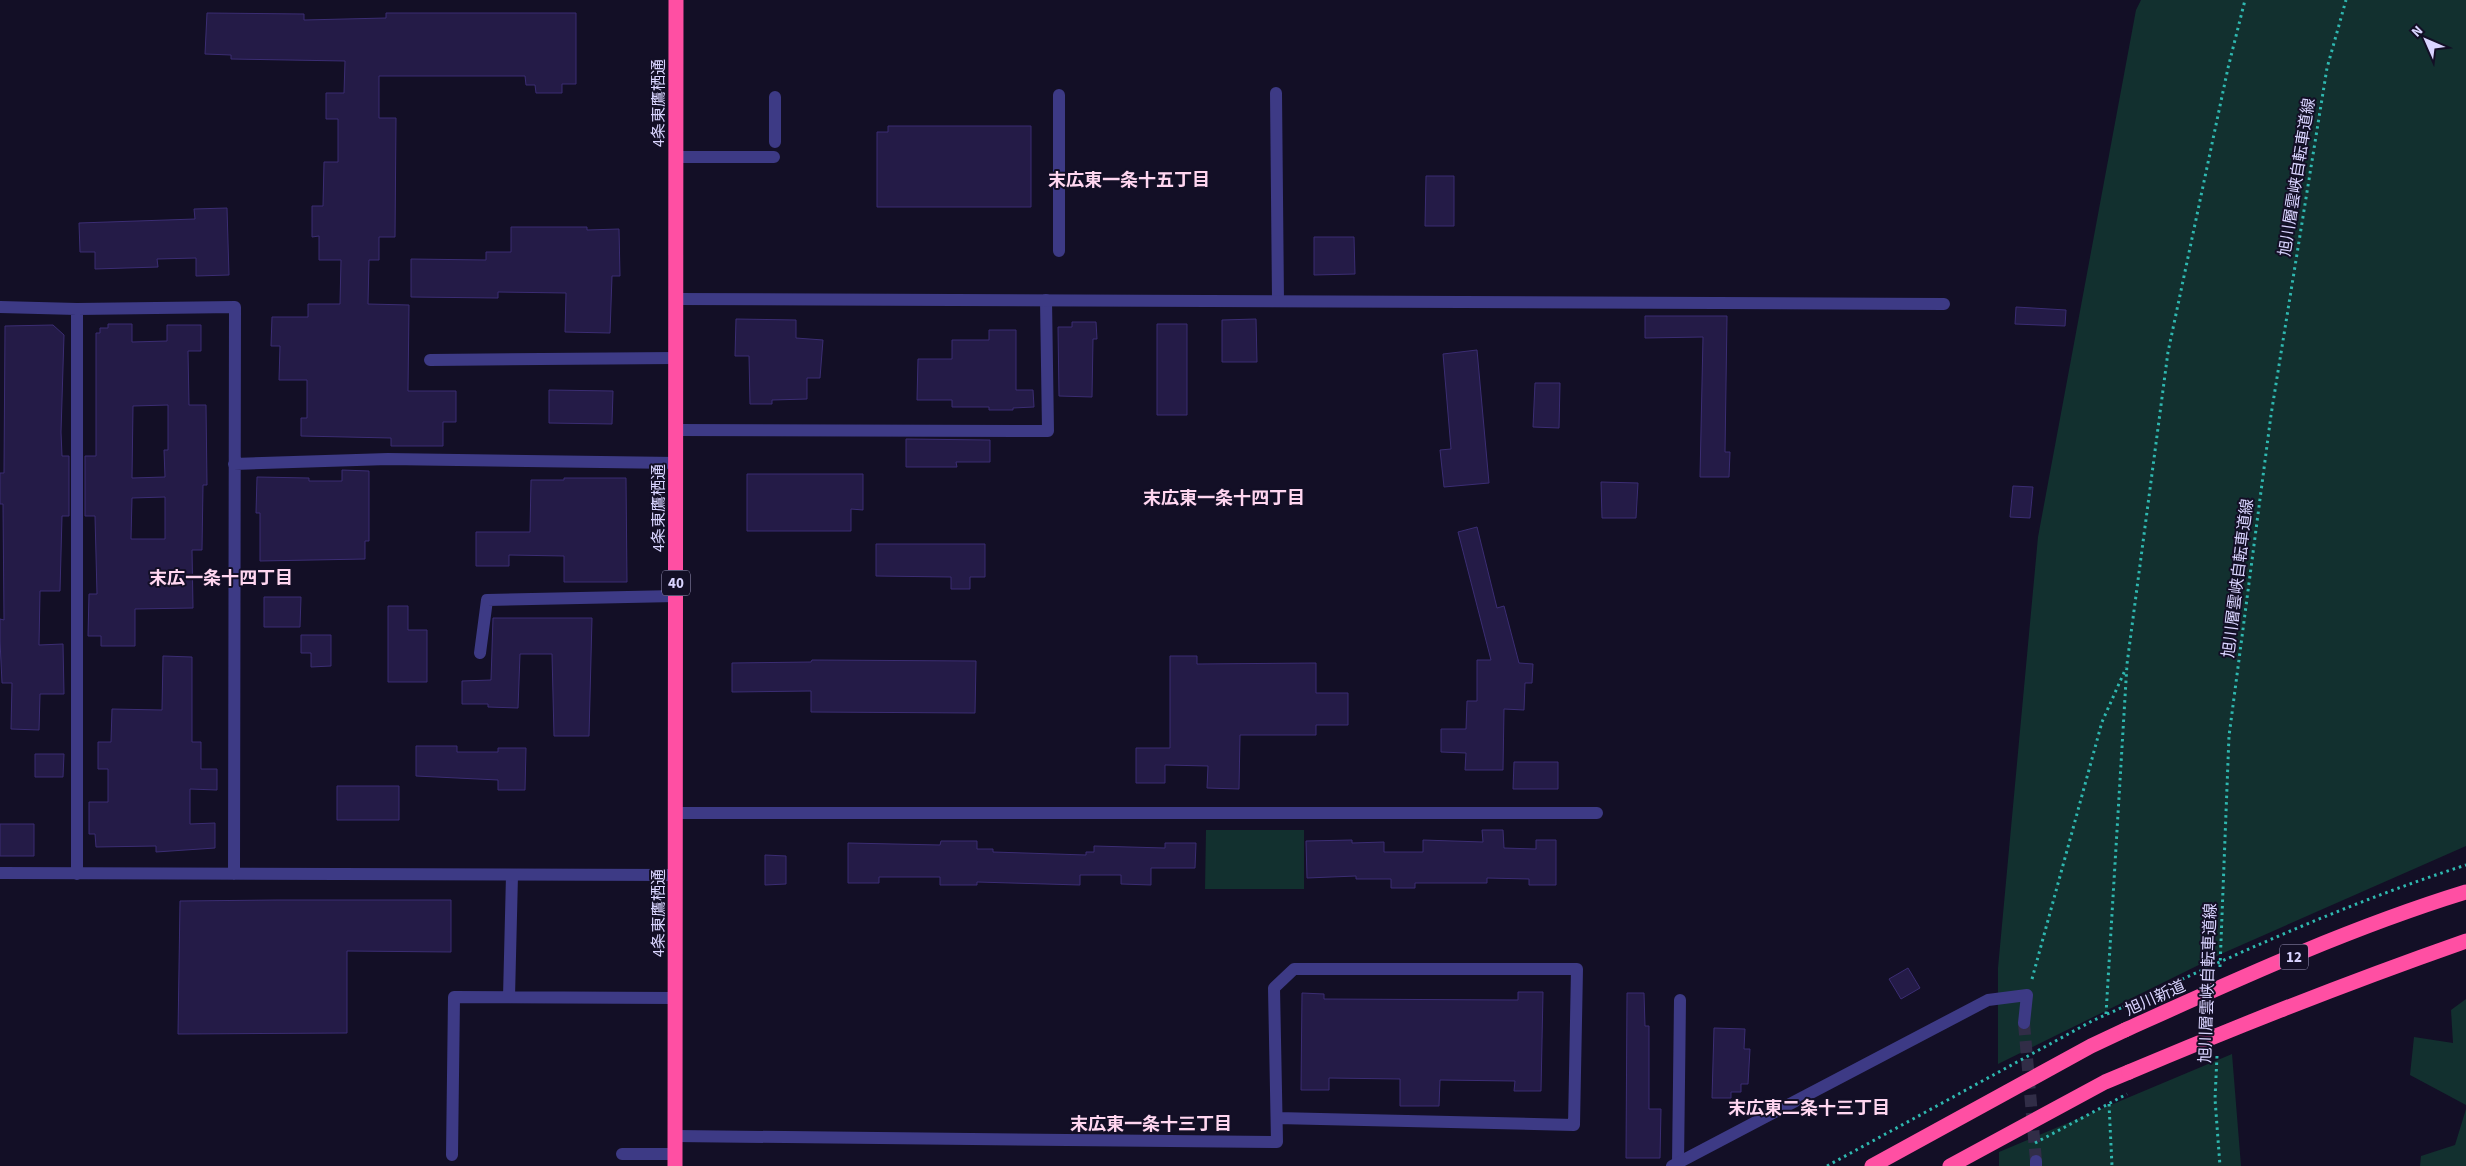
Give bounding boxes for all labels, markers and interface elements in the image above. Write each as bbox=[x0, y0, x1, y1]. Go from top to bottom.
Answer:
north arrow bbox=[2401, 15, 2451, 65]
text: N bbox=[2407, 21, 2428, 42]
street label: 4条東鷹栖通 bbox=[648, 59, 670, 147]
street label: 旭川層雲峡自転車道線 bbox=[2274, 96, 2320, 258]
district label: 末広東一条十五丁目 bbox=[1048, 168, 1210, 193]
street label: 4条東鷹栖通 bbox=[648, 464, 670, 552]
district label: 末広東一条十四丁目 bbox=[1143, 486, 1305, 511]
street label: 旭川層雲峡自転車道線 bbox=[2217, 497, 2259, 659]
district label: 末広一条十四丁目 bbox=[149, 566, 293, 591]
road number: 40 bbox=[662, 570, 690, 596]
street label: 4条東鷹栖通 bbox=[648, 869, 670, 957]
street label: 旭川層雲峡自転車道線 bbox=[2194, 903, 2222, 1063]
road number: 12 bbox=[2280, 944, 2308, 970]
street label: 旭川新道 bbox=[2122, 975, 2189, 1021]
district label: 末広東二条十三丁目 bbox=[1728, 1096, 1890, 1121]
district label: 末広東一条十三丁目 bbox=[1070, 1112, 1232, 1137]

